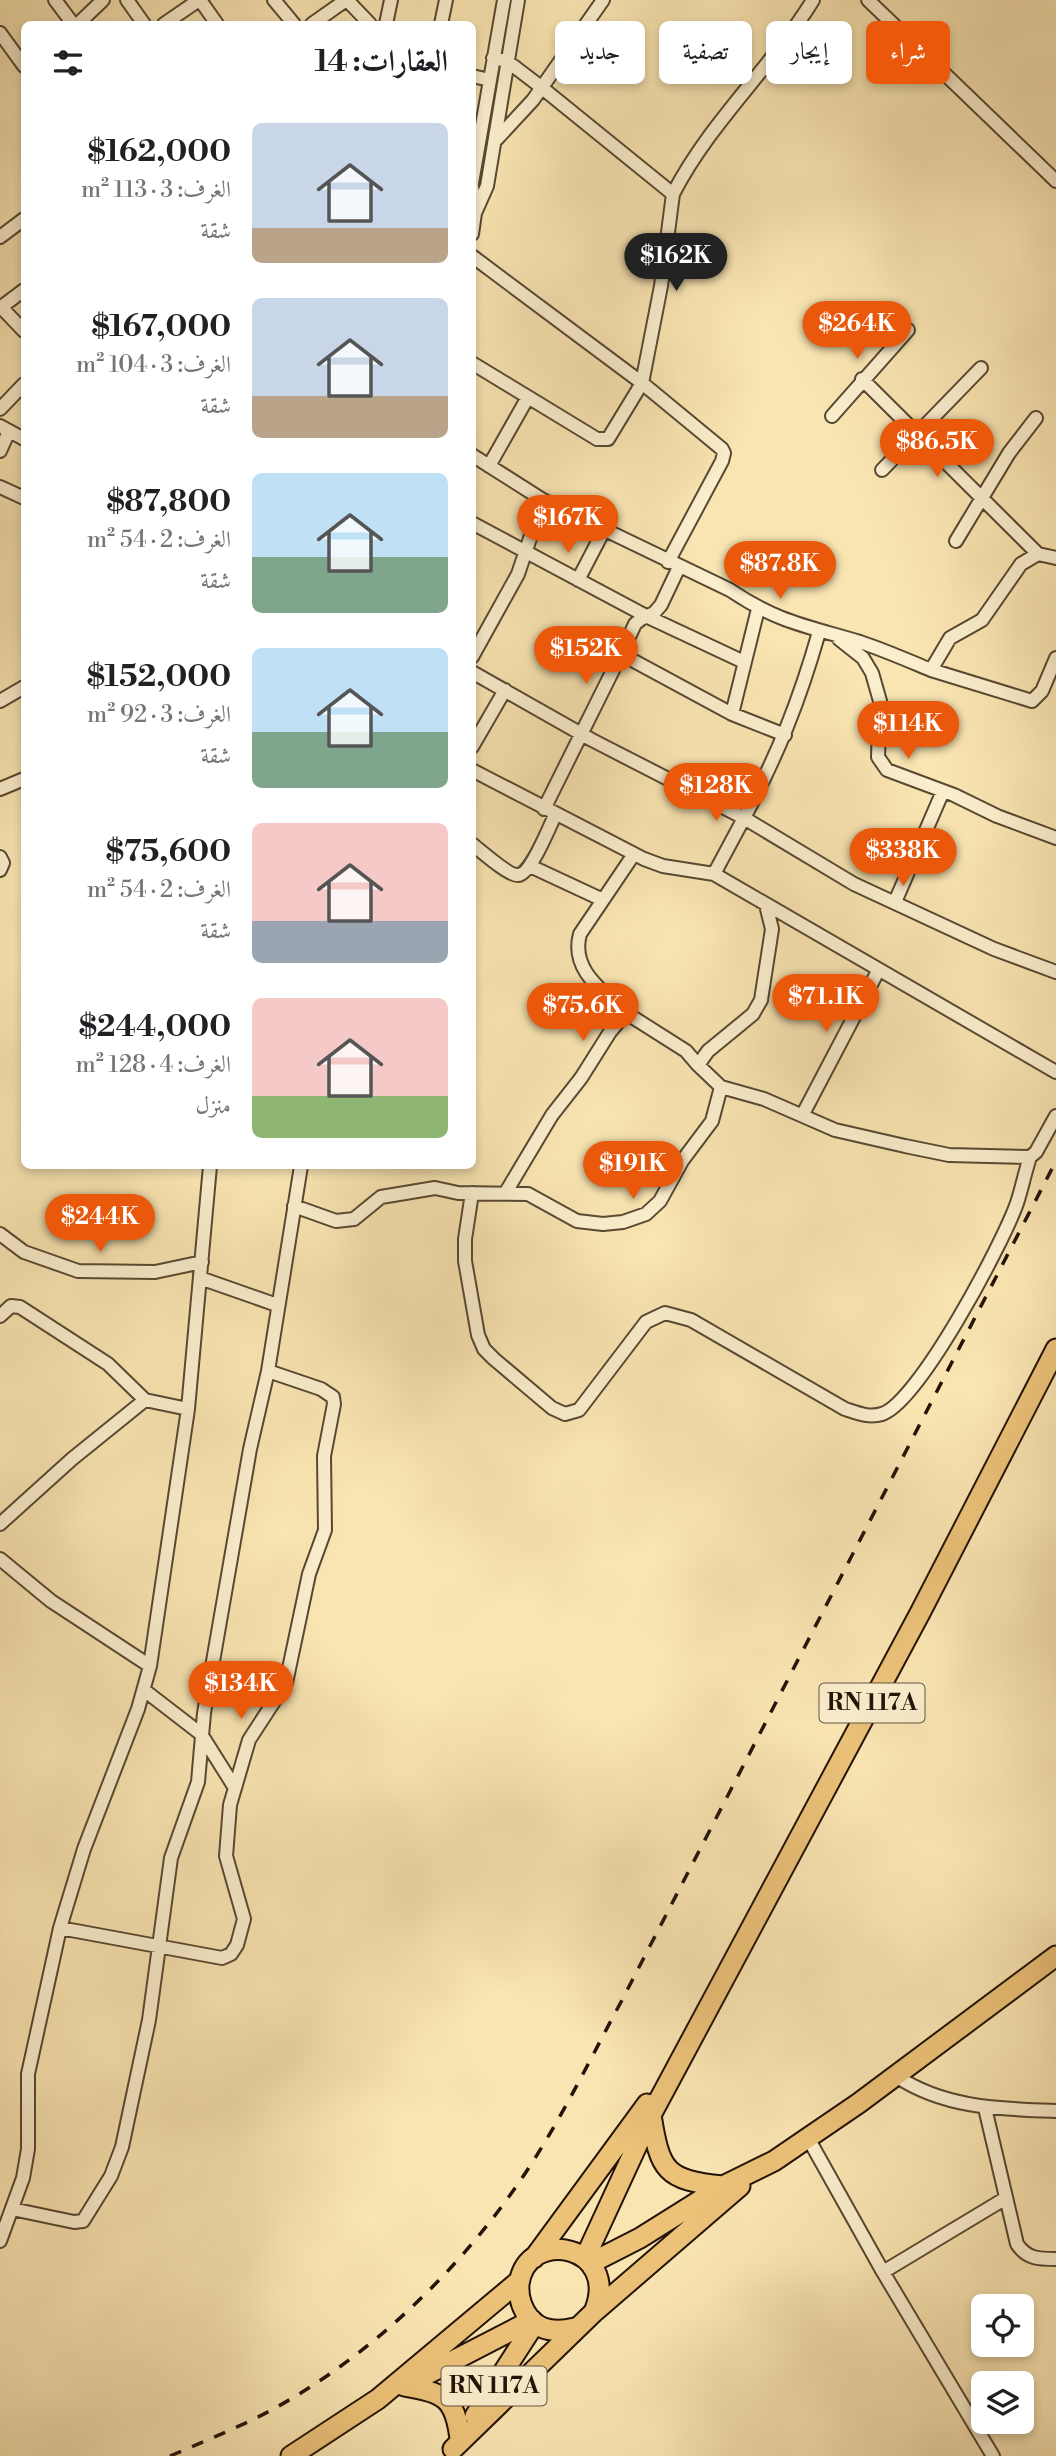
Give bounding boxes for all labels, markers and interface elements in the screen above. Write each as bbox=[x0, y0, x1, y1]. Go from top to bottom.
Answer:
chip: جديد bbox=[555, 21, 645, 84]
chip: تصفية bbox=[659, 21, 752, 84]
chip: إيجار bbox=[766, 21, 852, 84]
chip: شراء bbox=[866, 21, 950, 84]
text: العقارات: 14 bbox=[315, 43, 448, 81]
icon: filters bbox=[49, 44, 87, 82]
text: $162,000 bbox=[88, 133, 231, 171]
icon: home bbox=[308, 151, 392, 235]
text: الغرف: 3 · 113 m² bbox=[81, 176, 231, 204]
text: شقة bbox=[201, 217, 231, 245]
pin: $162K bbox=[627, 233, 725, 293]
text: $162K bbox=[640, 242, 712, 270]
pin: $264K bbox=[808, 302, 906, 361]
text: $167,000 bbox=[91, 308, 231, 346]
text: $264K bbox=[818, 310, 896, 338]
icon: home bbox=[308, 326, 392, 410]
text: الغرف: 3 · 104 m² bbox=[76, 351, 231, 379]
text: شقة bbox=[201, 392, 231, 420]
pin: $86.5K bbox=[880, 420, 994, 479]
text: $86.5K bbox=[896, 428, 978, 456]
text: $87,800 bbox=[106, 483, 231, 521]
pin: $167K bbox=[519, 496, 617, 555]
icon: home bbox=[308, 501, 392, 585]
text: $167K bbox=[533, 504, 603, 532]
text: الغرف: 2 · 54 m² bbox=[87, 526, 231, 554]
pin: $87.8K bbox=[723, 542, 837, 601]
text: $87.8K bbox=[740, 550, 820, 578]
text: شقة bbox=[201, 567, 231, 595]
pin: $152K bbox=[537, 626, 635, 686]
text: $152K bbox=[550, 635, 622, 663]
text: $152,000 bbox=[87, 658, 231, 696]
icon: home bbox=[308, 676, 392, 760]
text: الغرف: 3 · 92 m² bbox=[87, 701, 231, 729]
pin: $114K bbox=[859, 702, 957, 761]
text: $114K bbox=[873, 710, 943, 738]
text: شقة bbox=[201, 742, 231, 770]
pin: $128K bbox=[667, 764, 765, 823]
text: $128K bbox=[680, 772, 752, 800]
pin: $338K bbox=[854, 828, 952, 888]
text: $75,600 bbox=[106, 833, 231, 871]
text: $338K bbox=[866, 837, 940, 865]
icon: home bbox=[308, 851, 392, 935]
text: الغرف: 2 · 54 m² bbox=[87, 876, 231, 904]
text: شقة bbox=[201, 917, 231, 945]
pin: $71.1K bbox=[769, 974, 883, 1034]
text: $71.1K bbox=[788, 983, 864, 1011]
pin: $75.6K bbox=[526, 984, 640, 1043]
text: $75.6K bbox=[543, 992, 623, 1020]
text: $244,000 bbox=[79, 1008, 231, 1046]
icon: home bbox=[308, 1026, 392, 1110]
text: الغرف: 4 · 128 m² bbox=[76, 1051, 231, 1079]
text: منزل bbox=[196, 1092, 231, 1120]
pin: $191K bbox=[584, 1142, 682, 1201]
text: $191K bbox=[599, 1150, 667, 1178]
pin: $244K bbox=[51, 1194, 149, 1254]
text: $244K bbox=[61, 1203, 139, 1231]
pin: $134K bbox=[192, 1662, 290, 1721]
text: $134K bbox=[205, 1670, 277, 1698]
road number: RN 117A bbox=[820, 1684, 924, 1722]
map controls bbox=[971, 2294, 1034, 2434]
button: locate bbox=[971, 2294, 1034, 2357]
road number: RN 117A bbox=[442, 2366, 546, 2406]
button: layers bbox=[971, 2371, 1034, 2434]

